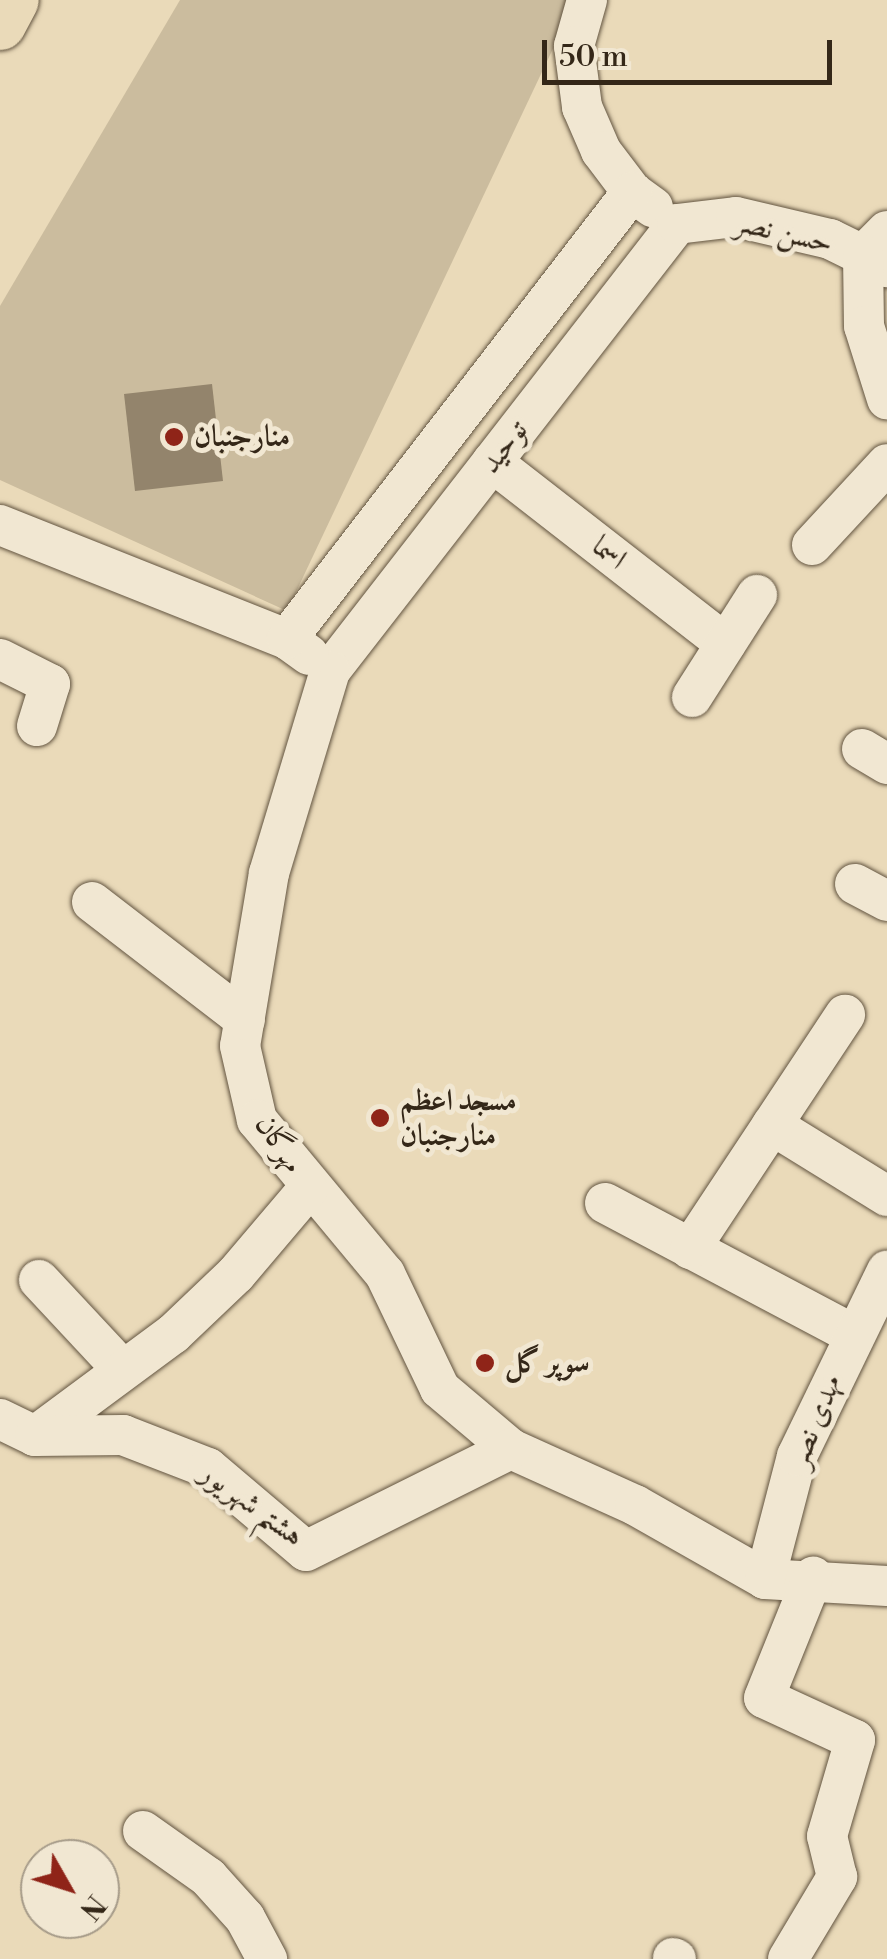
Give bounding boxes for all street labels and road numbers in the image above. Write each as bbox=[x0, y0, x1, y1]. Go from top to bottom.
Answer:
street label: حسن نصر bbox=[732, 204, 836, 262]
street label: توحید bbox=[472, 413, 536, 481]
street label: اسما bbox=[584, 528, 634, 578]
street label: مهرگان bbox=[247, 1108, 311, 1180]
street label: مهدی نصر bbox=[780, 1369, 850, 1473]
street label: هشتم شهریور bbox=[193, 1455, 311, 1555]

